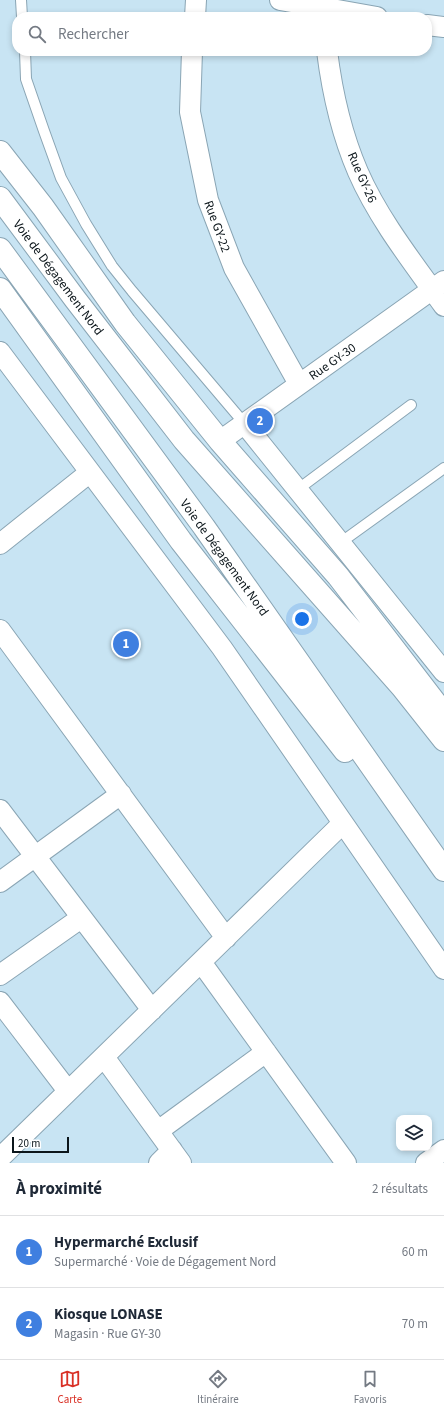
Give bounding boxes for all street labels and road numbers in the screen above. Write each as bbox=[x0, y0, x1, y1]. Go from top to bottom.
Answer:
street label: Rue GY-26 bbox=[343, 149, 381, 206]
street label: Rue GY-22 bbox=[199, 198, 235, 255]
street label: Voie de Dégagement Nord bbox=[9, 216, 108, 339]
street label: Rue GY-30 bbox=[305, 339, 360, 385]
street label: Voie de Dégagement Nord bbox=[176, 495, 273, 620]

